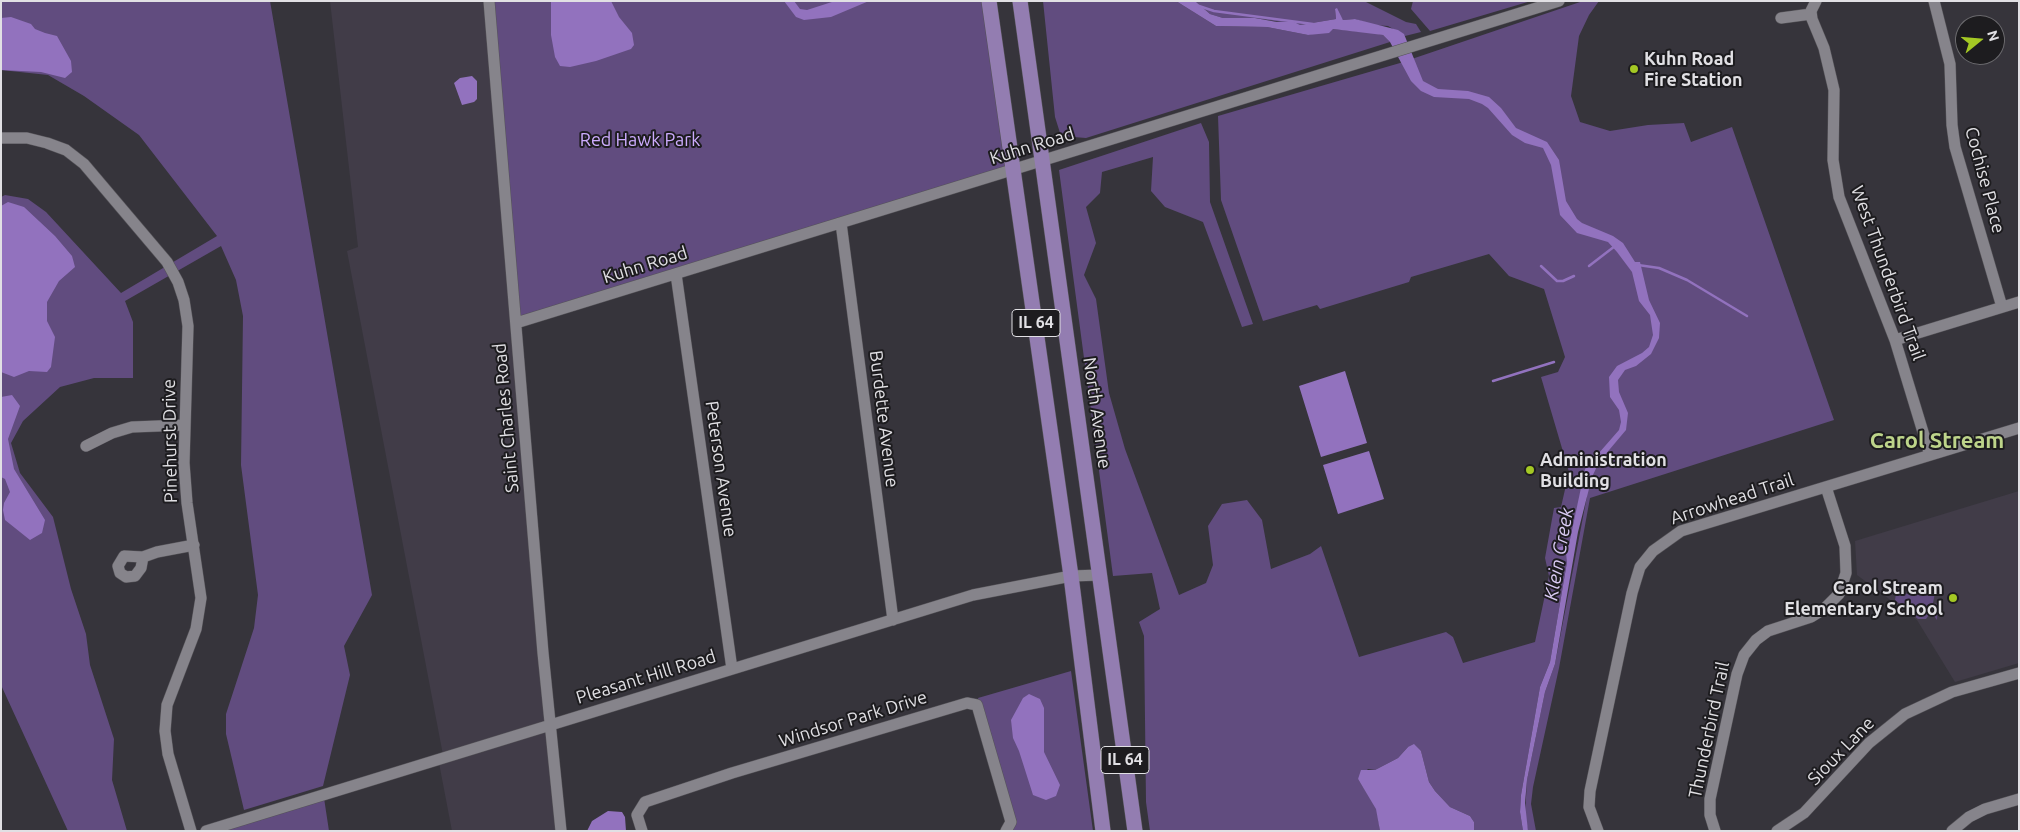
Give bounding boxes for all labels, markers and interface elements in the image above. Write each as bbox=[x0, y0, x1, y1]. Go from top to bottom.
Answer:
north arrow bbox=[1955, 15, 2005, 65]
text: N bbox=[1984, 29, 2003, 43]
place label: Kuhn Road Fire Station bbox=[1644, 48, 1743, 90]
marker: Kuhn Road Fire Station bbox=[1628, 63, 1640, 75]
street label: Kuhn Road bbox=[987, 123, 1077, 169]
street label: Cochise Place bbox=[1960, 124, 2010, 236]
park label: Red Hawk Park bbox=[580, 129, 700, 151]
street label: West Thunderbird Trail bbox=[1846, 183, 1930, 363]
street label: Kuhn Road bbox=[600, 242, 690, 288]
road number: IL 64 bbox=[1012, 309, 1060, 336]
street label: Saint Charles Road bbox=[489, 342, 523, 494]
street label: Burdette Avenue bbox=[865, 349, 903, 489]
street label: North Avenue bbox=[1078, 356, 1116, 470]
street label: Pinehurst Drive bbox=[158, 379, 182, 503]
street label: Peterson Avenue bbox=[701, 399, 741, 539]
district label: Carol Stream bbox=[1870, 428, 2004, 454]
place label: Administration Building bbox=[1540, 449, 1667, 492]
marker: Administration Building bbox=[1524, 464, 1536, 476]
street label: Arrowhead Trail bbox=[1668, 469, 1796, 529]
water label: Klein Creek bbox=[1540, 506, 1578, 602]
place label: Carol Stream Elementary School bbox=[1784, 577, 1943, 620]
marker: Carol Stream Elementary School bbox=[1947, 592, 1959, 604]
street label: Pleasant Hill Road bbox=[573, 645, 719, 709]
street label: Thunderbird Trail bbox=[1684, 660, 1734, 800]
street label: Windsor Park Drive bbox=[776, 686, 930, 752]
street label: Sioux Lane bbox=[1803, 712, 1879, 790]
road number: IL 64 bbox=[1101, 746, 1149, 774]

